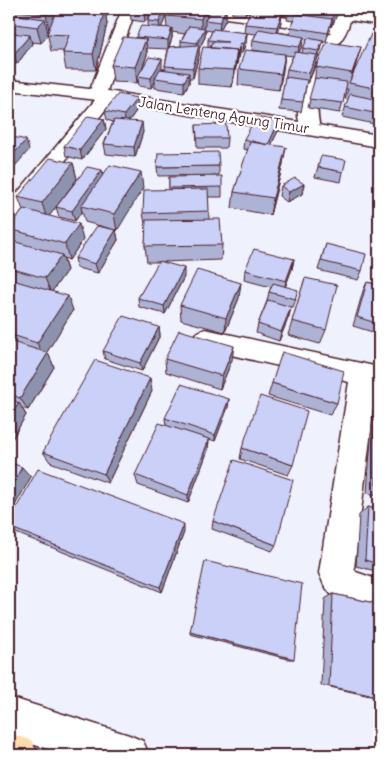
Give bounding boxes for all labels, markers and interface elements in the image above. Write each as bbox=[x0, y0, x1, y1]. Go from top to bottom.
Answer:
street label: Jalan Lenteng Agung Timur bbox=[137, 93, 311, 137]

